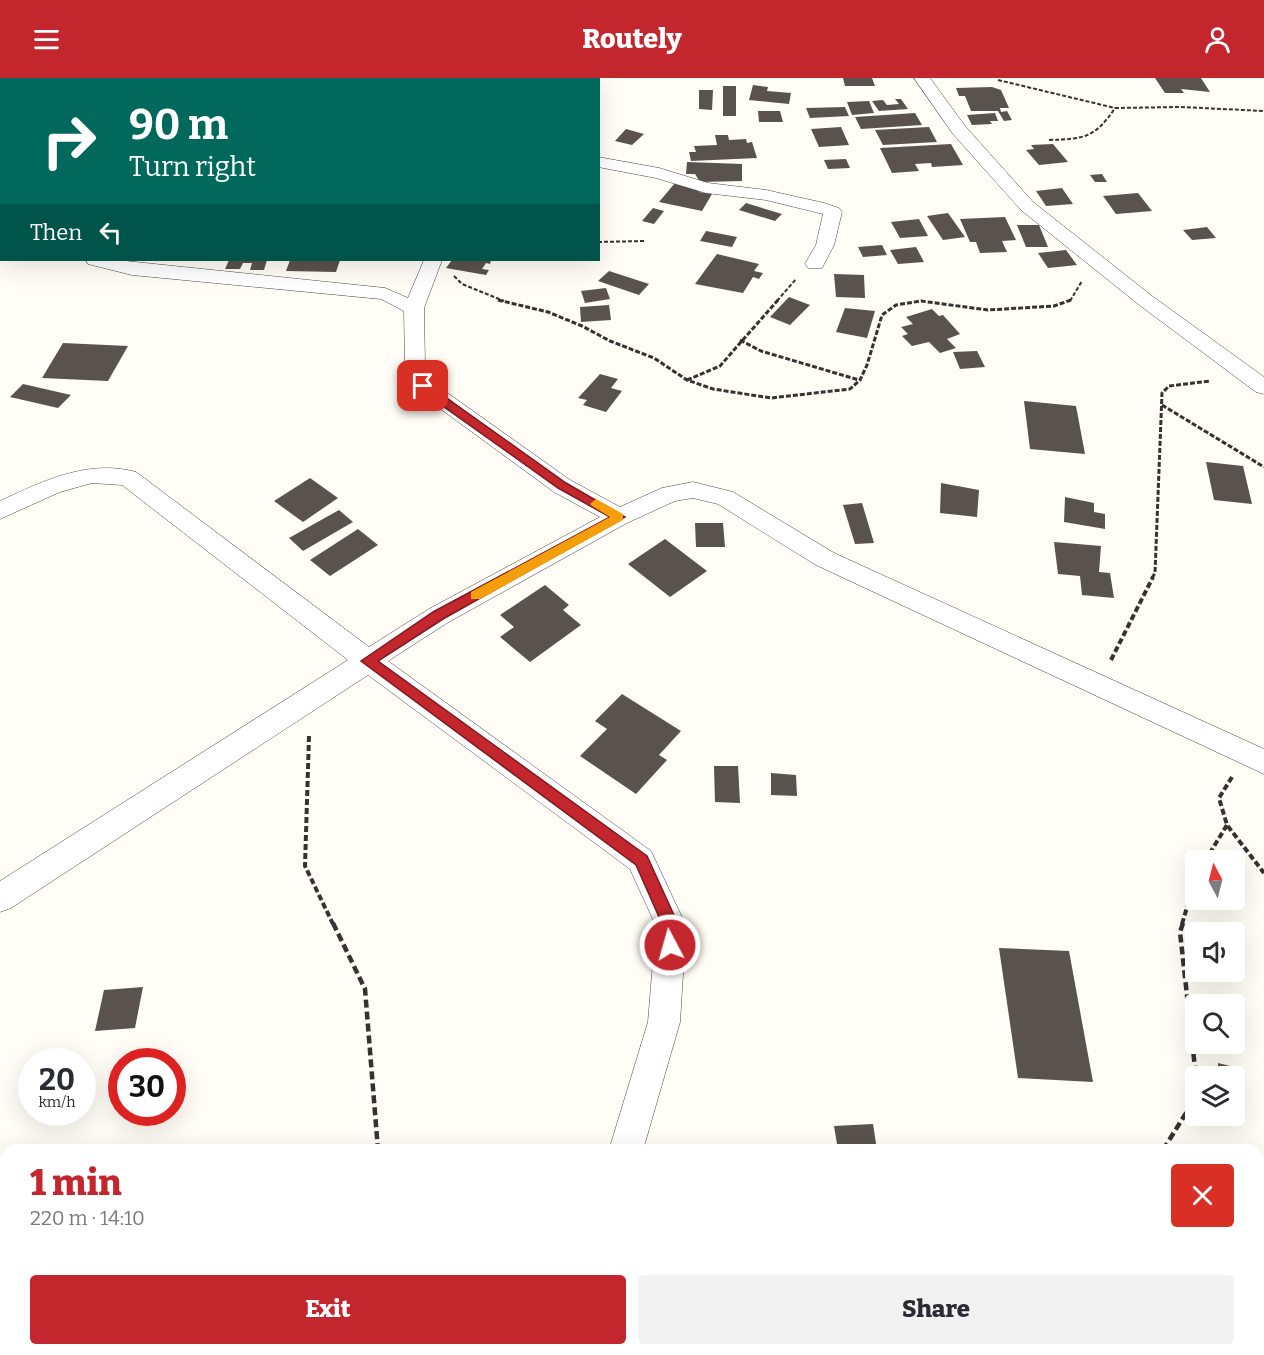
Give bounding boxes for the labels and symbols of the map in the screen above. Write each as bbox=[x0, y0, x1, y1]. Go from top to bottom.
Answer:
pin bbox=[397, 360, 448, 411]
north arrow bbox=[1185, 850, 1245, 910]
position arrow bbox=[638, 913, 702, 977]
speed limit sign: 30 bbox=[108, 1048, 186, 1126]

